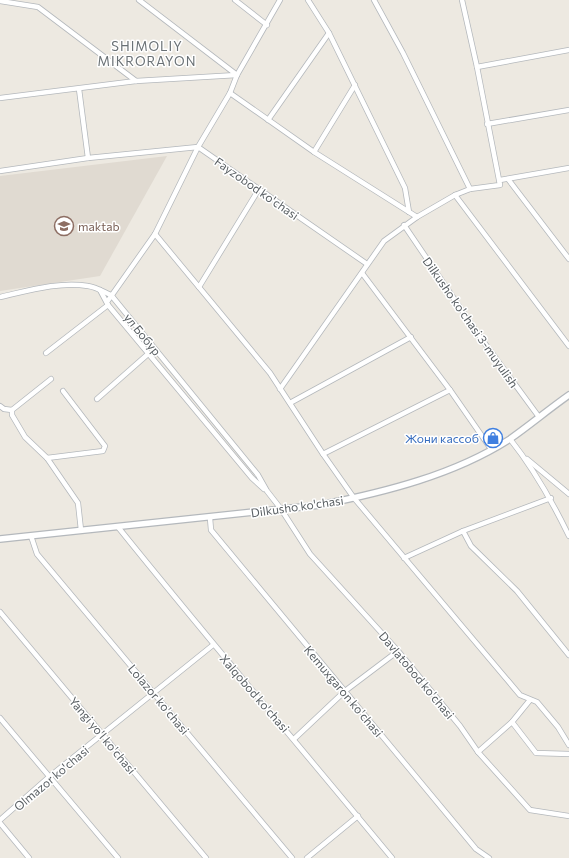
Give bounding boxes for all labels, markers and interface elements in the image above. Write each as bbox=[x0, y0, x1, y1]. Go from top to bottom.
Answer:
district label: SHIMOLIY MIKRORAYON bbox=[98, 38, 196, 69]
street label: Fayzobod ko'chasi bbox=[212, 154, 302, 222]
school or university icon: maktab bbox=[53, 215, 75, 237]
place label: maktab bbox=[78, 219, 120, 233]
street label: Dilkusho ko'chasi 3-muyulish bbox=[420, 254, 522, 390]
street label: ул Бобур bbox=[122, 310, 164, 358]
shop icon: Жони кассоб bbox=[482, 427, 504, 449]
place label: Жони кассоб bbox=[405, 431, 479, 445]
street label: Dilkusho ko'chasi bbox=[250, 493, 344, 519]
street label: Davlatobod ko'chasi bbox=[376, 629, 458, 721]
street label: Kemuxgaron ko'chasi bbox=[302, 643, 386, 739]
street label: Xalqobod ko'chasi bbox=[217, 651, 293, 735]
street label: Lolazor ko'chasi bbox=[126, 661, 192, 737]
street label: Yangi yo'l ko'chasi bbox=[67, 694, 139, 776]
street label: Olmazor ko'chasi bbox=[11, 743, 91, 813]

